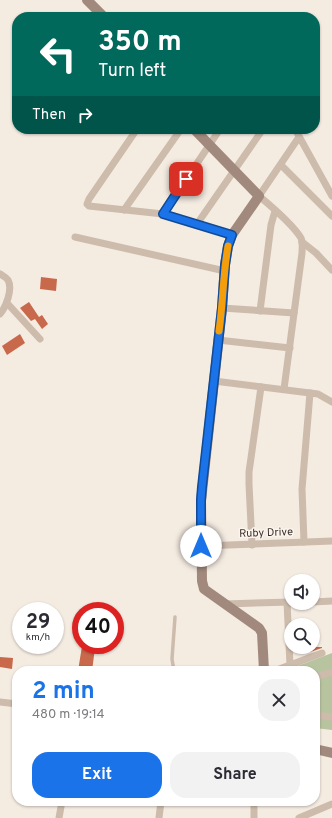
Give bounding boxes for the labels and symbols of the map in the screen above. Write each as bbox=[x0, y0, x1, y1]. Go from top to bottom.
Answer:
pin bbox=[169, 162, 203, 196]
position arrow bbox=[180, 525, 222, 567]
street label: Ruby Drive bbox=[239, 525, 293, 541]
speed limit sign: 40 bbox=[72, 602, 124, 654]

